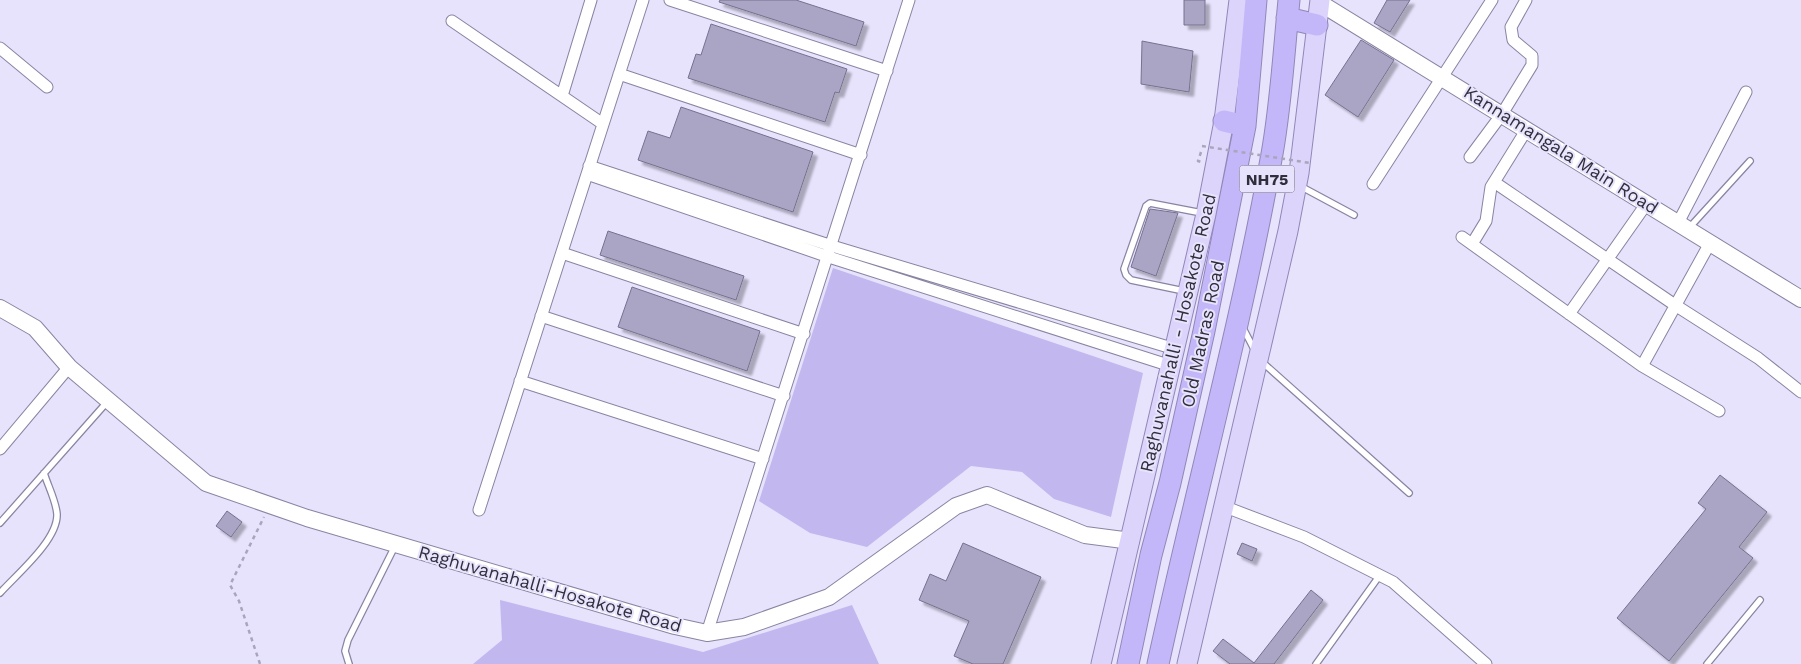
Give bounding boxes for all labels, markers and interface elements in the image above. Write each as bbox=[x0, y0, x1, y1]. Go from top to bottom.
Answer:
street label: Kannamangala Main Road bbox=[1460, 81, 1662, 218]
road number: NH75 bbox=[1240, 165, 1294, 192]
street label: Raghuvanahalli - Hosakote Road bbox=[1135, 192, 1220, 474]
street label: Old Madras Road bbox=[1177, 258, 1228, 409]
street label: Raghuvanahalli-Hosakote Road bbox=[416, 541, 684, 636]

